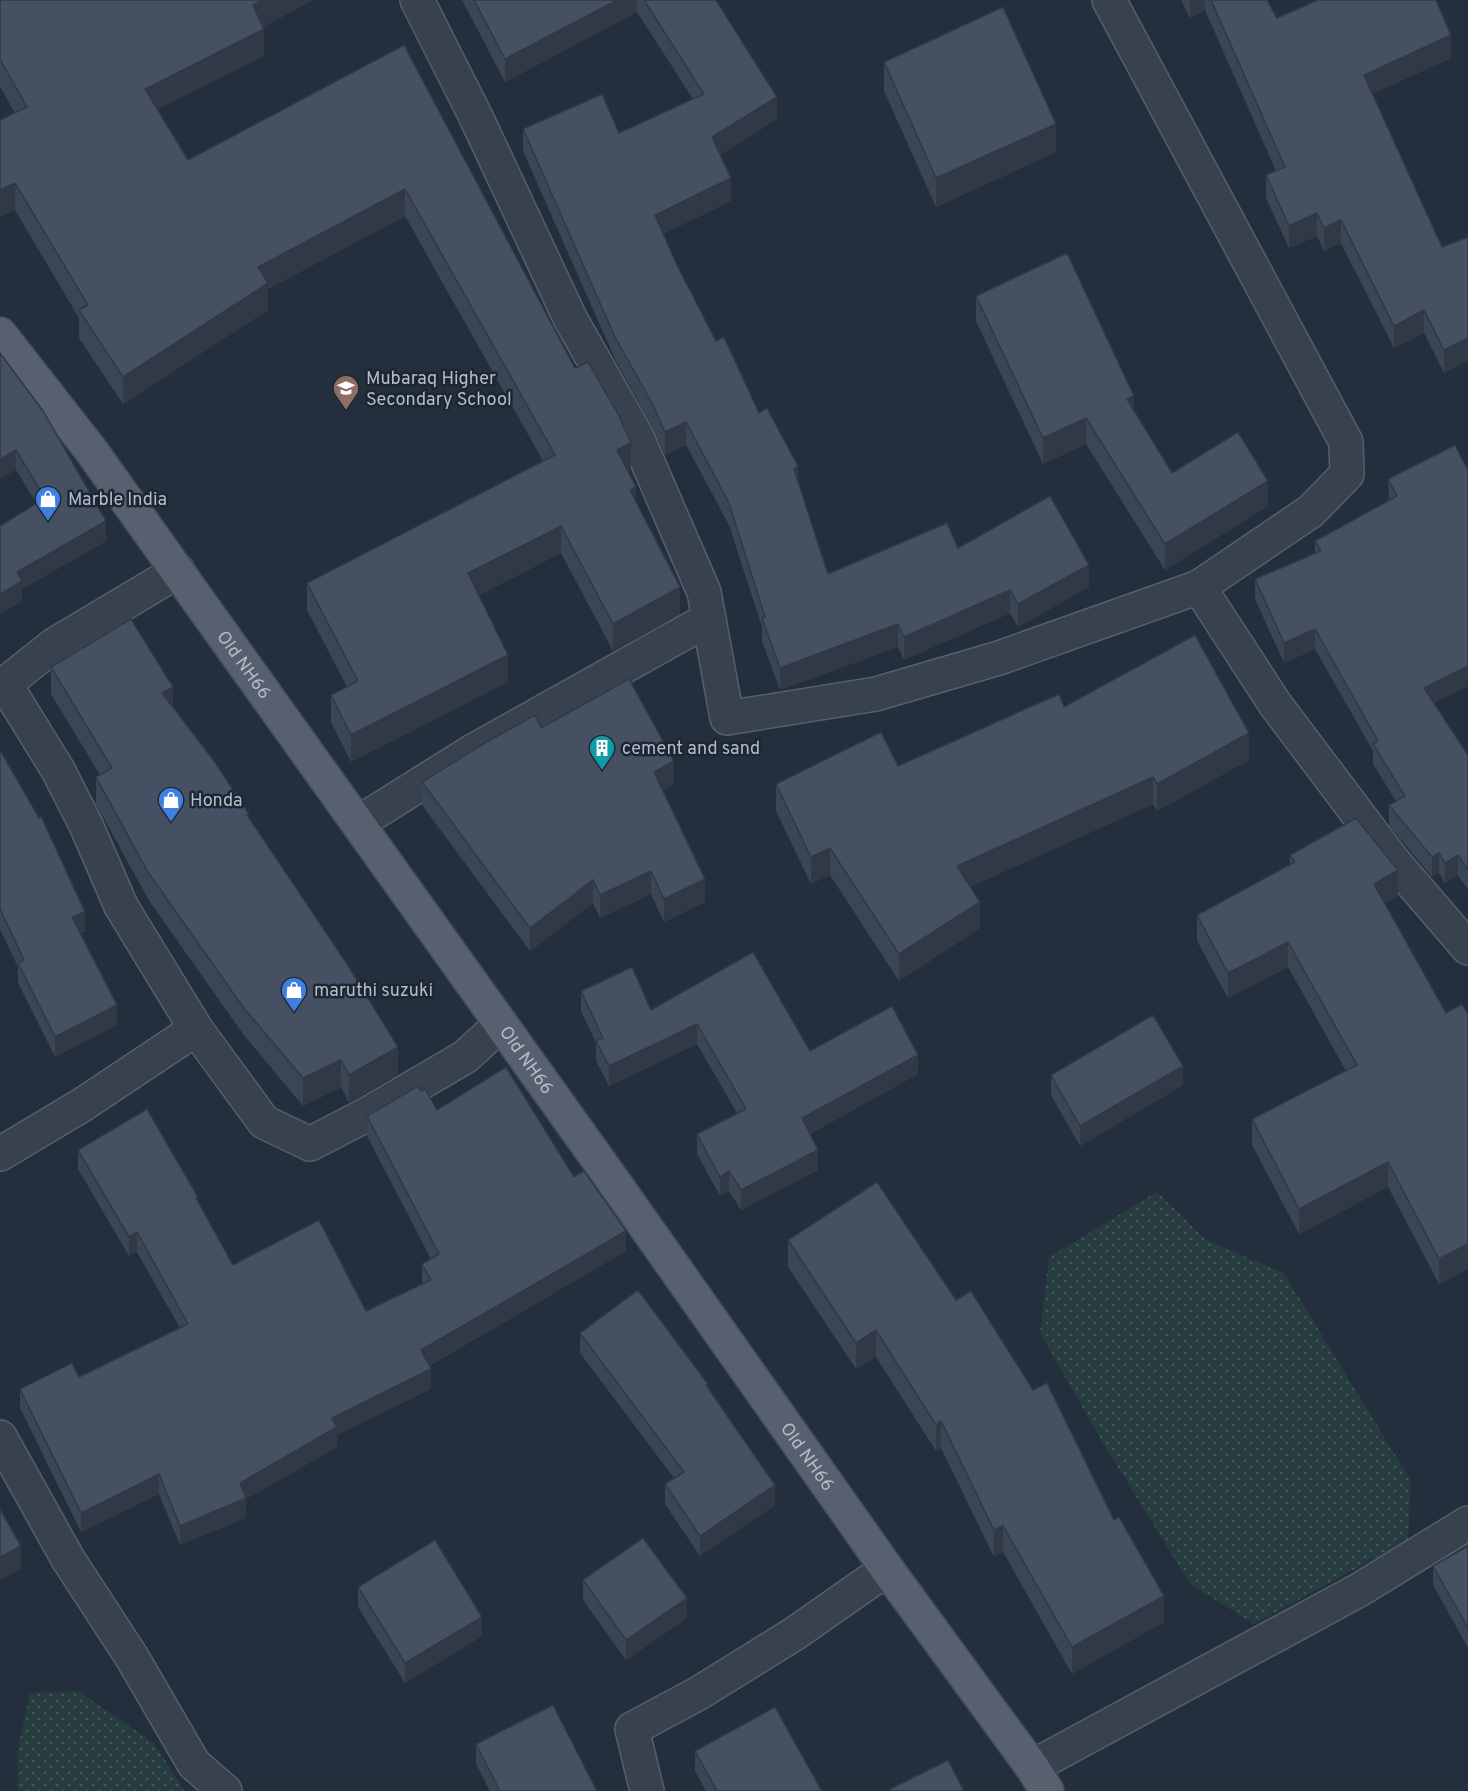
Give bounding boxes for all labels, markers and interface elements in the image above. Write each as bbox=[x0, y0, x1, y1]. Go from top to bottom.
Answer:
place label: Mubaraq Higher Secondary School bbox=[366, 368, 512, 412]
school or university icon: Mubaraq Higher Secondary School bbox=[331, 373, 361, 411]
shop icon: Marble India bbox=[33, 484, 63, 522]
place label: Marble India bbox=[68, 489, 167, 512]
street label: Old NH66 bbox=[211, 627, 275, 704]
building icon: cement and sand bbox=[587, 733, 617, 771]
place label: cement and sand bbox=[622, 738, 760, 761]
shop icon: Honda bbox=[156, 785, 186, 823]
place label: Honda bbox=[190, 790, 243, 813]
shop icon: maruthi suzuki bbox=[279, 975, 309, 1013]
place label: maruthi suzuki bbox=[314, 980, 433, 1003]
street label: Old NH66 bbox=[493, 1022, 558, 1100]
street label: Old NH66 bbox=[774, 1418, 839, 1496]

